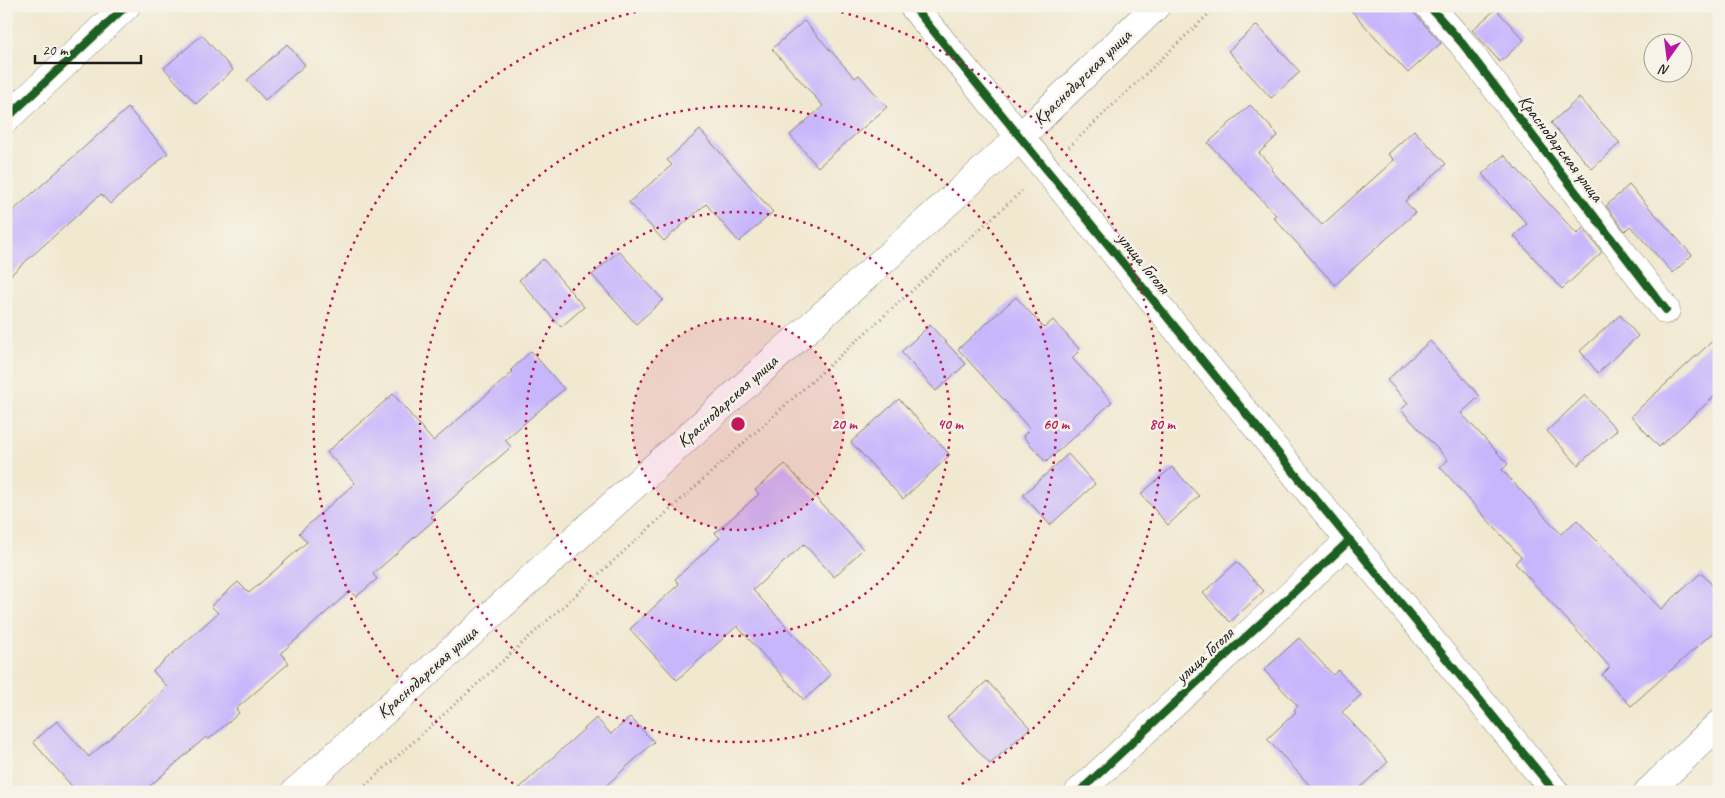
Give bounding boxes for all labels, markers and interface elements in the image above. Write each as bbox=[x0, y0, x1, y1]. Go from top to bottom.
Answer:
street label: Краснодарская улица bbox=[1028, 23, 1137, 129]
scale bar bbox=[35, 32, 141, 64]
north arrow bbox=[1642, 32, 1692, 82]
text: 20 m bbox=[42, 41, 69, 60]
text: N bbox=[1656, 60, 1671, 79]
street label: Краснодарская улица bbox=[1514, 90, 1609, 207]
street label: улица Гоголя bbox=[1112, 227, 1176, 299]
street label: Краснодарская улица bbox=[672, 349, 783, 452]
centre of rings bbox=[729, 415, 747, 433]
text: 20 m bbox=[831, 415, 858, 434]
text: 40 m bbox=[937, 415, 964, 434]
text: 60 m bbox=[1043, 415, 1070, 434]
text: 80 m bbox=[1149, 415, 1176, 434]
street label: Краснодарская улица bbox=[372, 620, 483, 723]
street label: улица Гоголя bbox=[1169, 621, 1239, 688]

